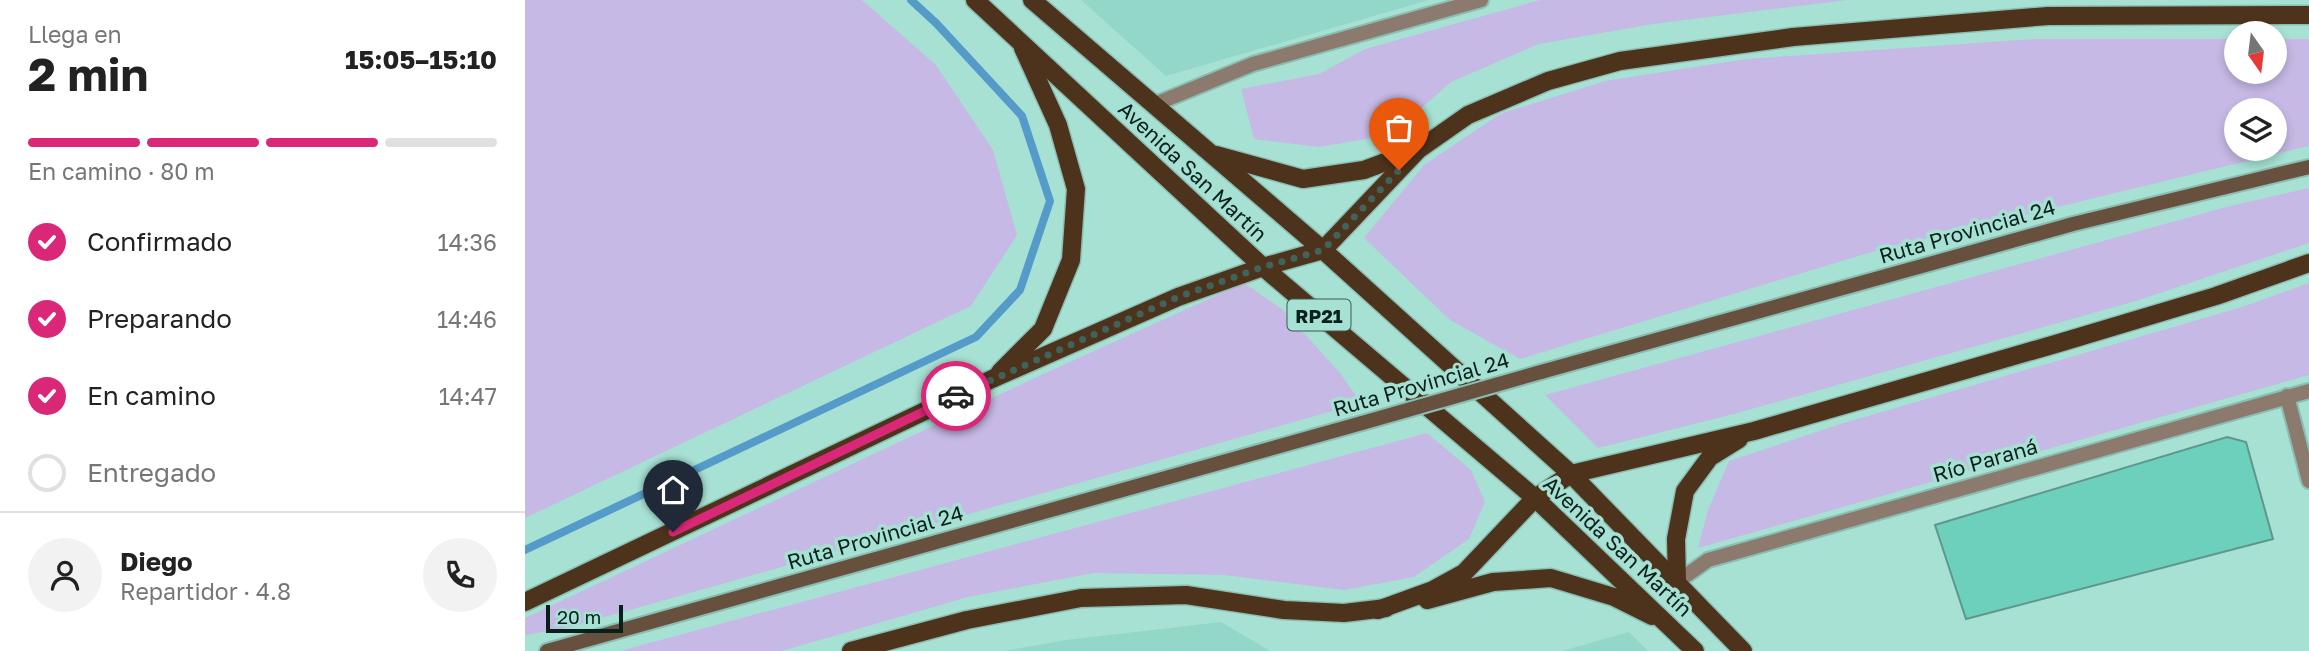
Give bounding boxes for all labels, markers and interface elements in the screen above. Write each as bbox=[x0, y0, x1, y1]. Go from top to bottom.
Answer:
text: Llega en bbox=[28, 20, 122, 48]
north arrow bbox=[2224, 21, 2287, 84]
map controls bbox=[2224, 21, 2287, 161]
text: 15:05–15:10 bbox=[345, 44, 497, 75]
text: 2 min bbox=[28, 46, 148, 101]
street label: Avenida San Martín bbox=[1113, 95, 1273, 247]
pin bbox=[1369, 98, 1429, 170]
button: layers bbox=[2224, 98, 2287, 161]
icon: bag bbox=[1380, 109, 1418, 147]
text: En camino · 80 m bbox=[28, 157, 215, 185]
street label: Ruta Provincial 24 bbox=[1876, 193, 2058, 269]
icon: check bbox=[28, 223, 66, 261]
text: Confirmado bbox=[87, 226, 232, 257]
text: 14:36 bbox=[438, 228, 497, 256]
icon: check bbox=[28, 300, 66, 338]
road number: RP21 bbox=[1287, 300, 1351, 330]
text: Preparando bbox=[87, 303, 232, 334]
text: 14:46 bbox=[437, 305, 497, 333]
street label: Ruta Provincial 24 bbox=[1330, 346, 1512, 422]
courier bbox=[921, 361, 991, 431]
icon: check bbox=[28, 377, 66, 415]
icon: car bbox=[937, 377, 975, 415]
text: En camino bbox=[87, 380, 216, 411]
text: 14:47 bbox=[439, 382, 497, 410]
street label: Río Paraná bbox=[1930, 433, 2040, 487]
text: Entregado bbox=[87, 457, 216, 488]
pin bbox=[643, 460, 703, 532]
street label: Avenida San Martín bbox=[1538, 470, 1698, 622]
icon: home bbox=[654, 471, 692, 509]
street label: Ruta Provincial 24 bbox=[784, 499, 966, 575]
button: person bbox=[28, 538, 102, 612]
button: phone bbox=[423, 538, 497, 612]
text: Diego bbox=[120, 546, 193, 577]
text: Repartidor · 4.8 bbox=[120, 577, 291, 605]
scale bar bbox=[546, 602, 623, 634]
text: 20 m bbox=[557, 605, 601, 628]

